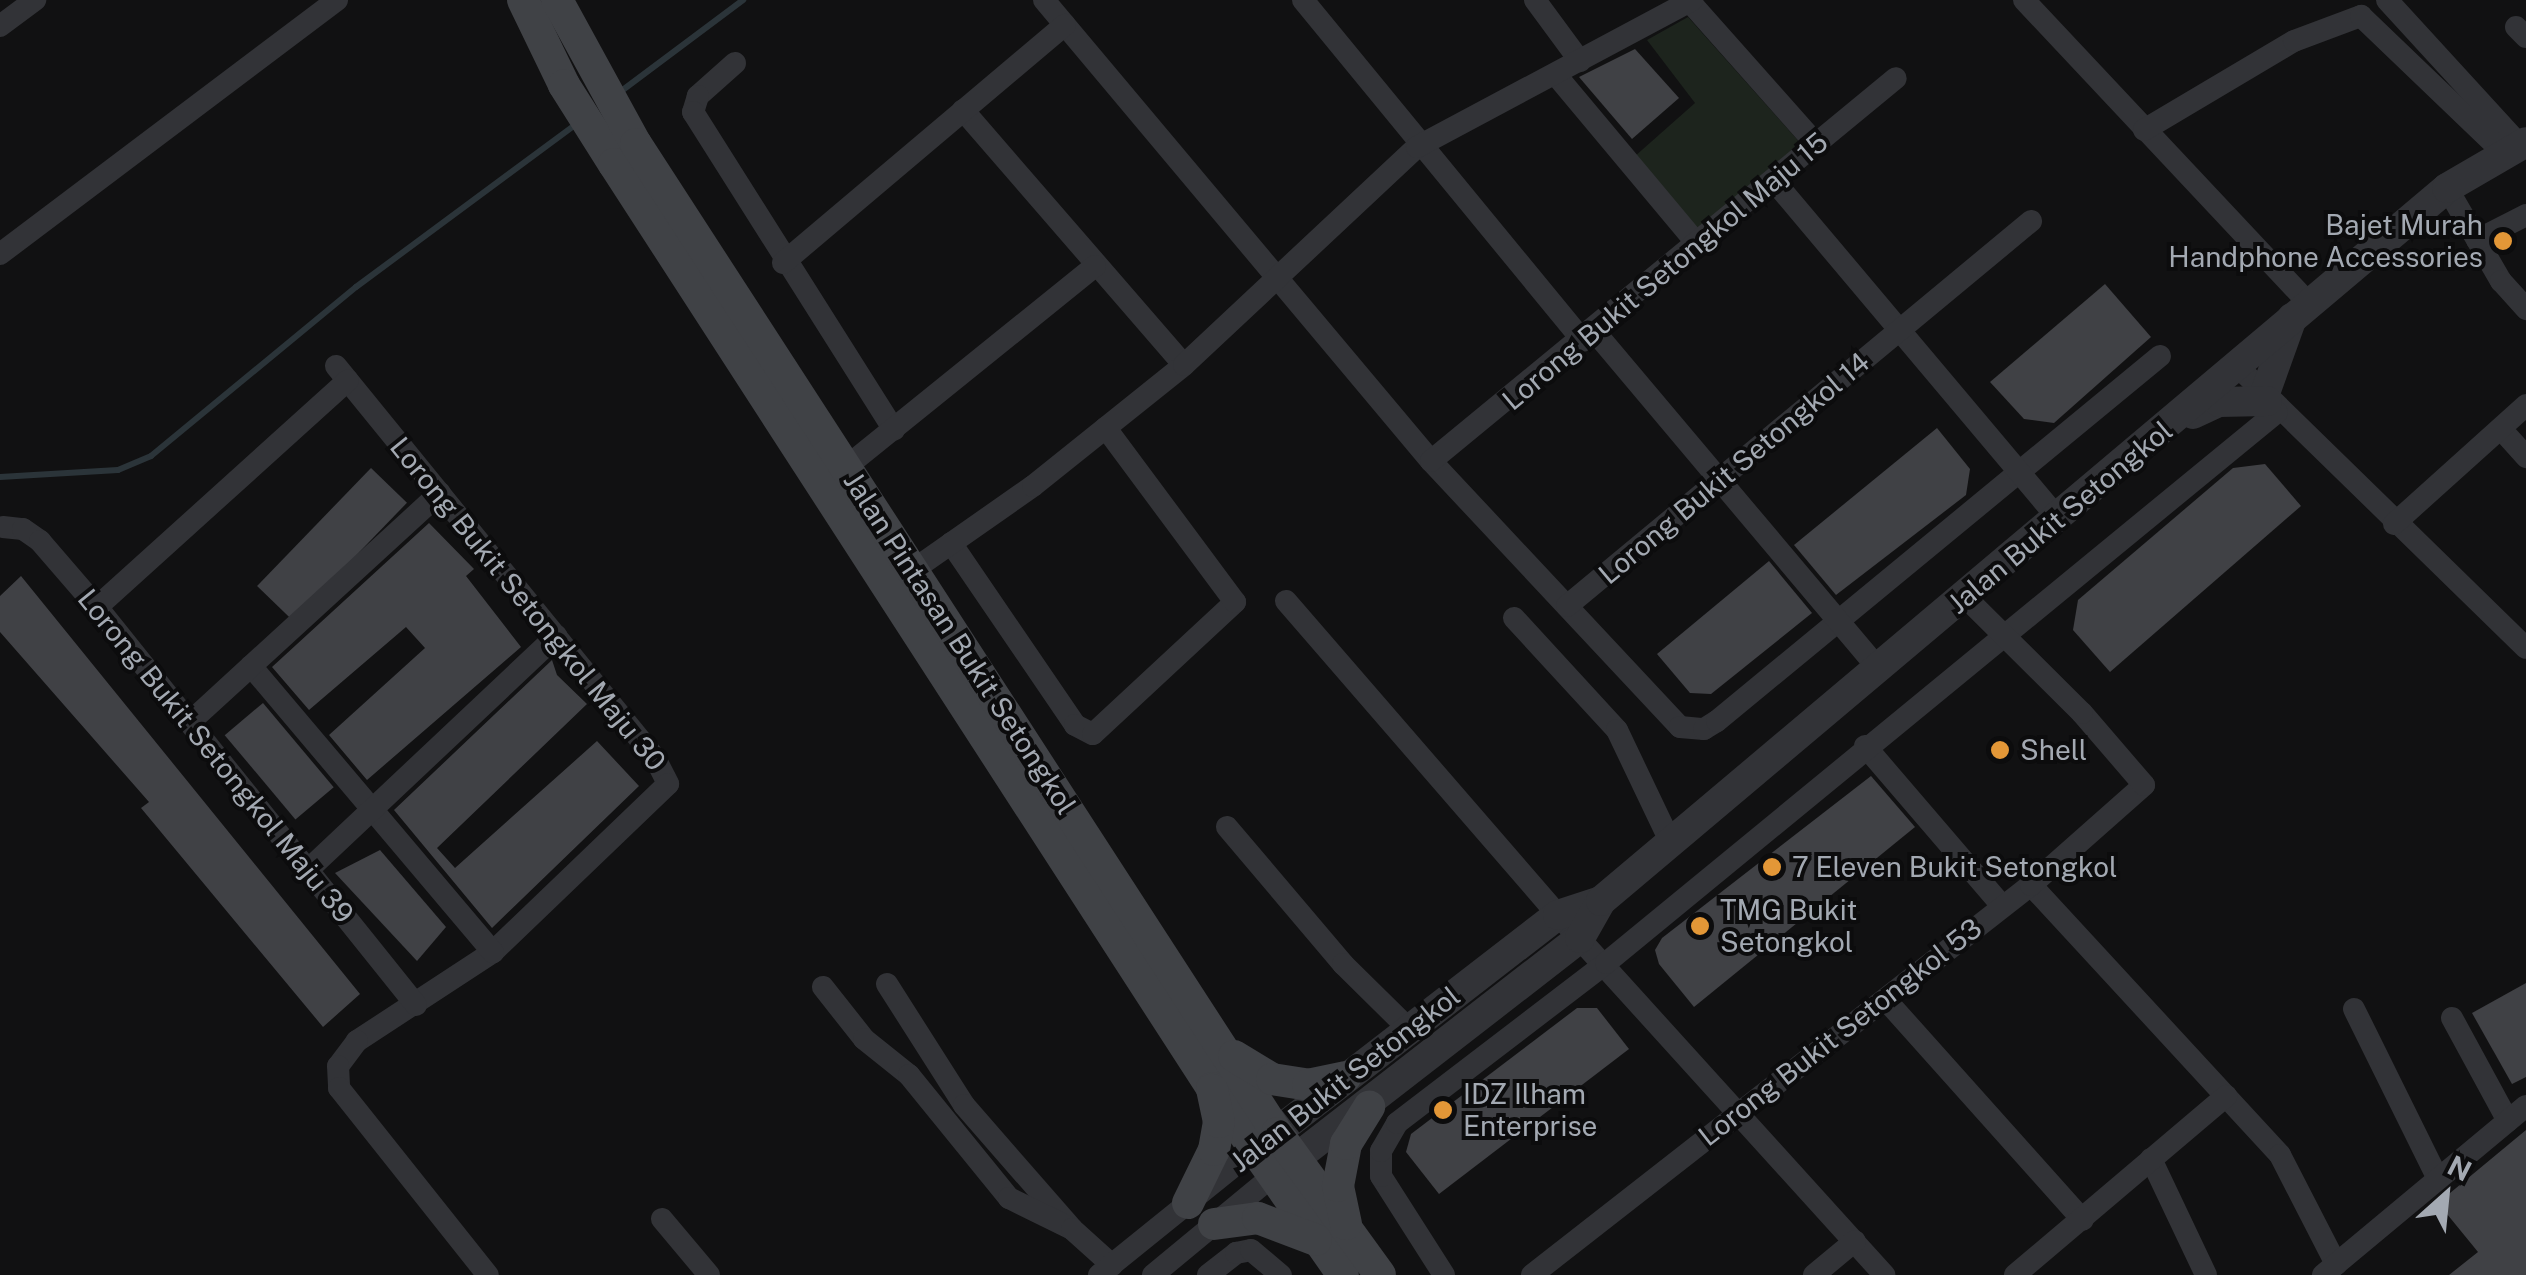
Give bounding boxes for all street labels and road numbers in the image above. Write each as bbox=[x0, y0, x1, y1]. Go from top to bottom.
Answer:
street label: Lorong Bukit Setongkol Maju 15 bbox=[1496, 125, 1834, 417]
street label: Lorong Bukit Setongkol 14 bbox=[1592, 345, 1876, 591]
street label: Jalan Bukit Setongkol bbox=[1941, 413, 2179, 621]
street label: Lorong Bukit Setongkol Maju 30 bbox=[383, 431, 673, 777]
street label: Jalan Pintasan Bukit Setongkol bbox=[837, 466, 1083, 820]
street label: Lorong Bukit Setongkol Maju 39 bbox=[71, 582, 361, 930]
street label: Lorong Bukit Setongkol 53 bbox=[1692, 911, 1988, 1153]
street label: Jalan Bukit Setongkol bbox=[1224, 979, 1466, 1179]

